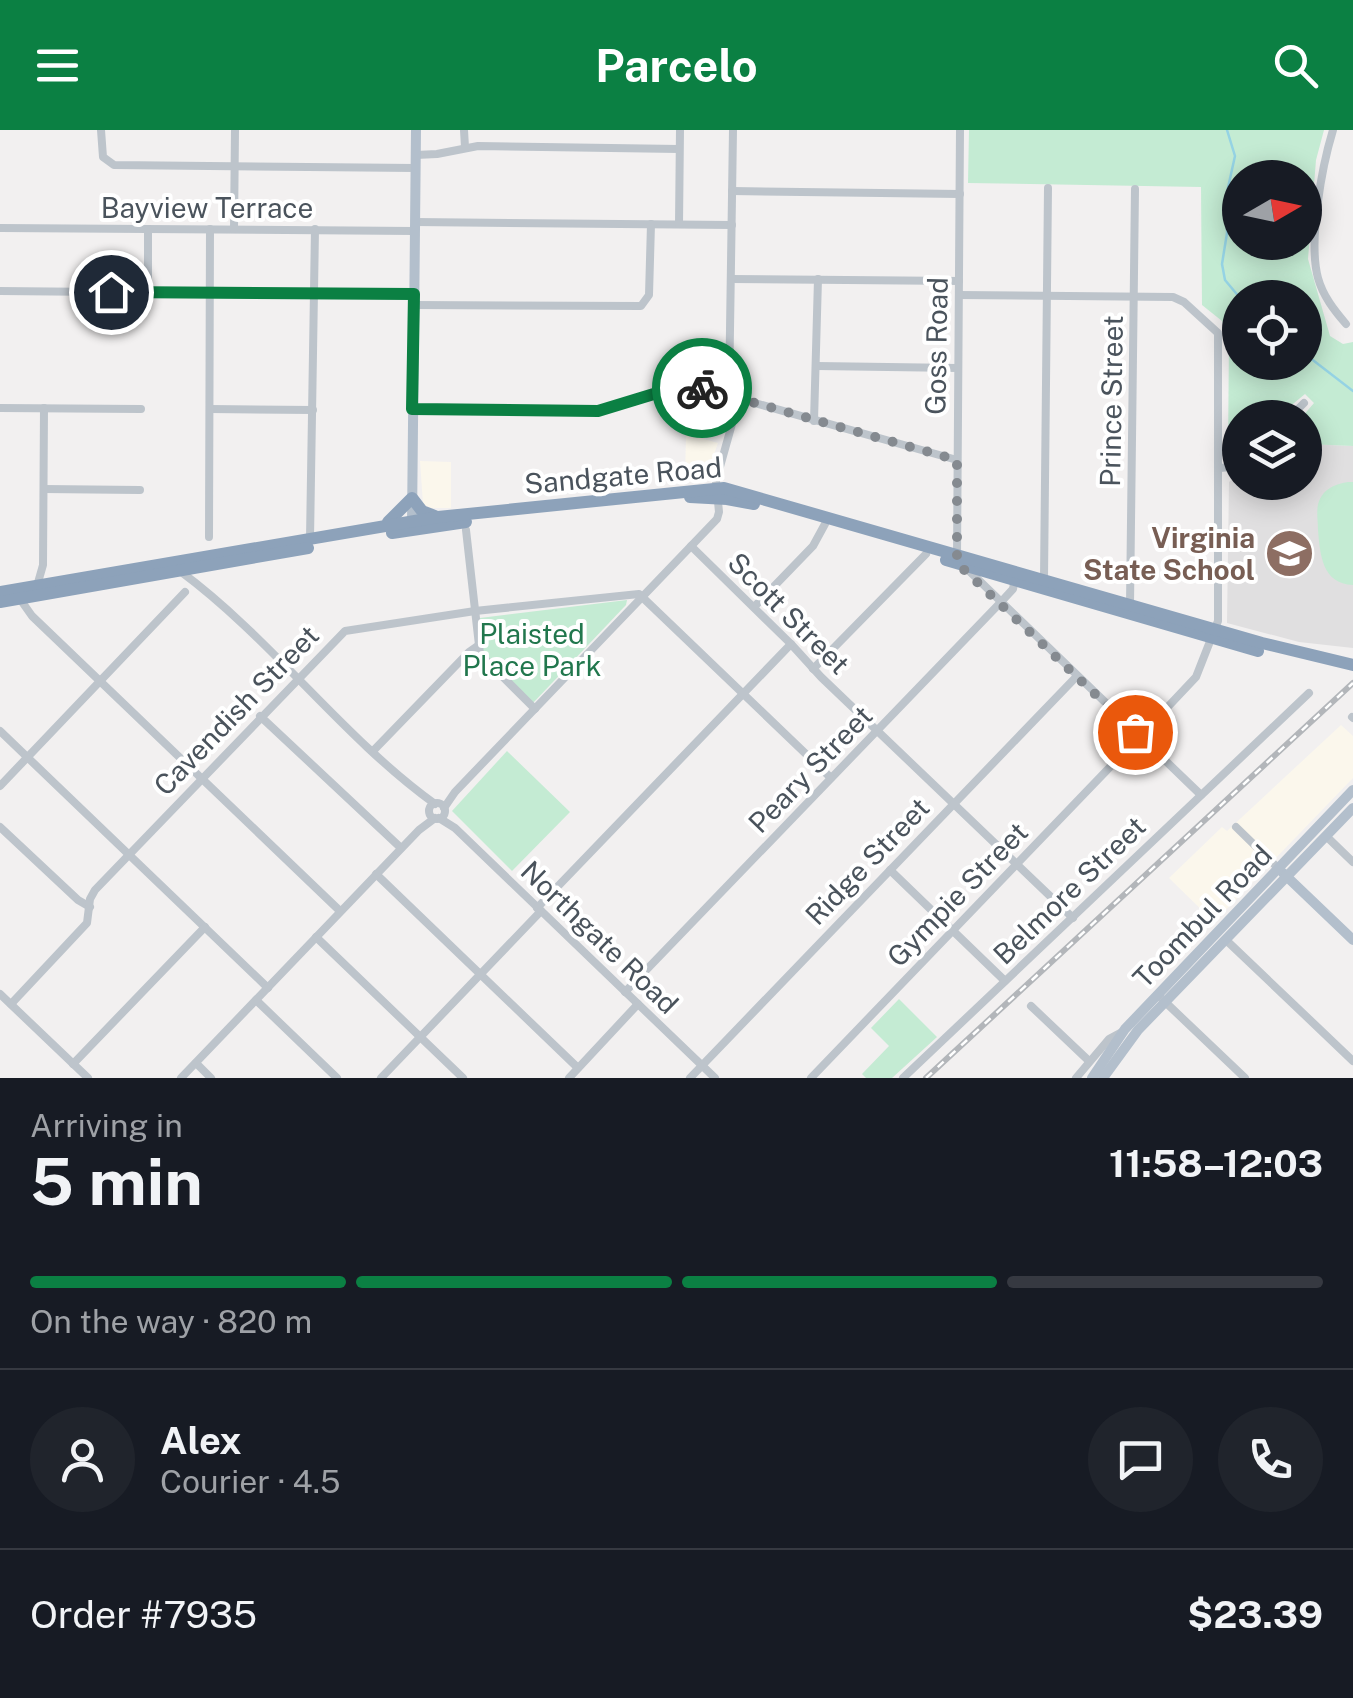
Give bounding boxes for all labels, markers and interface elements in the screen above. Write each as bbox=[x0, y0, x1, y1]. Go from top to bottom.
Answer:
icon: menu bbox=[30, 38, 85, 93]
icon: search bbox=[1268, 38, 1323, 93]
text: Parcelo bbox=[595, 39, 758, 92]
north arrow bbox=[1222, 160, 1322, 260]
map controls bbox=[1222, 160, 1322, 500]
street label: Bayview Terrace bbox=[101, 191, 313, 224]
pin bbox=[69, 250, 154, 335]
icon: home bbox=[84, 265, 139, 320]
street label: Goss Road bbox=[918, 277, 954, 415]
button: locate bbox=[1222, 280, 1322, 380]
street label: Prince Street bbox=[1093, 315, 1129, 487]
courier bbox=[652, 338, 752, 438]
icon: bike bbox=[675, 361, 730, 416]
button: layers bbox=[1222, 400, 1322, 500]
street label: Sandgate Road bbox=[523, 450, 723, 500]
place label: Virginia State School bbox=[1083, 521, 1255, 586]
school or university icon: Virginia State School bbox=[1264, 527, 1316, 579]
street label: Scott Street bbox=[721, 545, 857, 681]
park label: Plaisted Place Park bbox=[463, 617, 601, 682]
street label: Cavendish Street bbox=[147, 618, 325, 802]
pin bbox=[1093, 690, 1178, 775]
street label: Peary Street bbox=[741, 699, 879, 839]
icon: bag bbox=[1108, 705, 1163, 760]
street label: Ridge Street bbox=[798, 791, 936, 931]
street label: Belmore Street bbox=[986, 809, 1152, 971]
street label: Gympie Street bbox=[880, 815, 1034, 973]
street label: Toombul Road bbox=[1126, 838, 1278, 994]
street label: Northgate Road bbox=[515, 854, 685, 1020]
text: Arriving in bbox=[30, 1107, 183, 1144]
text: 11:58–12:03 bbox=[1109, 1141, 1323, 1186]
text: 5 min bbox=[30, 1143, 203, 1220]
text: On the way · 820 m bbox=[30, 1303, 312, 1340]
button: person bbox=[30, 1407, 135, 1512]
button: chat bbox=[1088, 1407, 1193, 1512]
button: phone bbox=[1218, 1407, 1323, 1512]
text: Alex bbox=[160, 1418, 242, 1463]
text: Courier · 4.5 bbox=[160, 1463, 340, 1500]
text: Order #7935 bbox=[30, 1592, 257, 1637]
text: $23.39 bbox=[1187, 1592, 1323, 1637]

